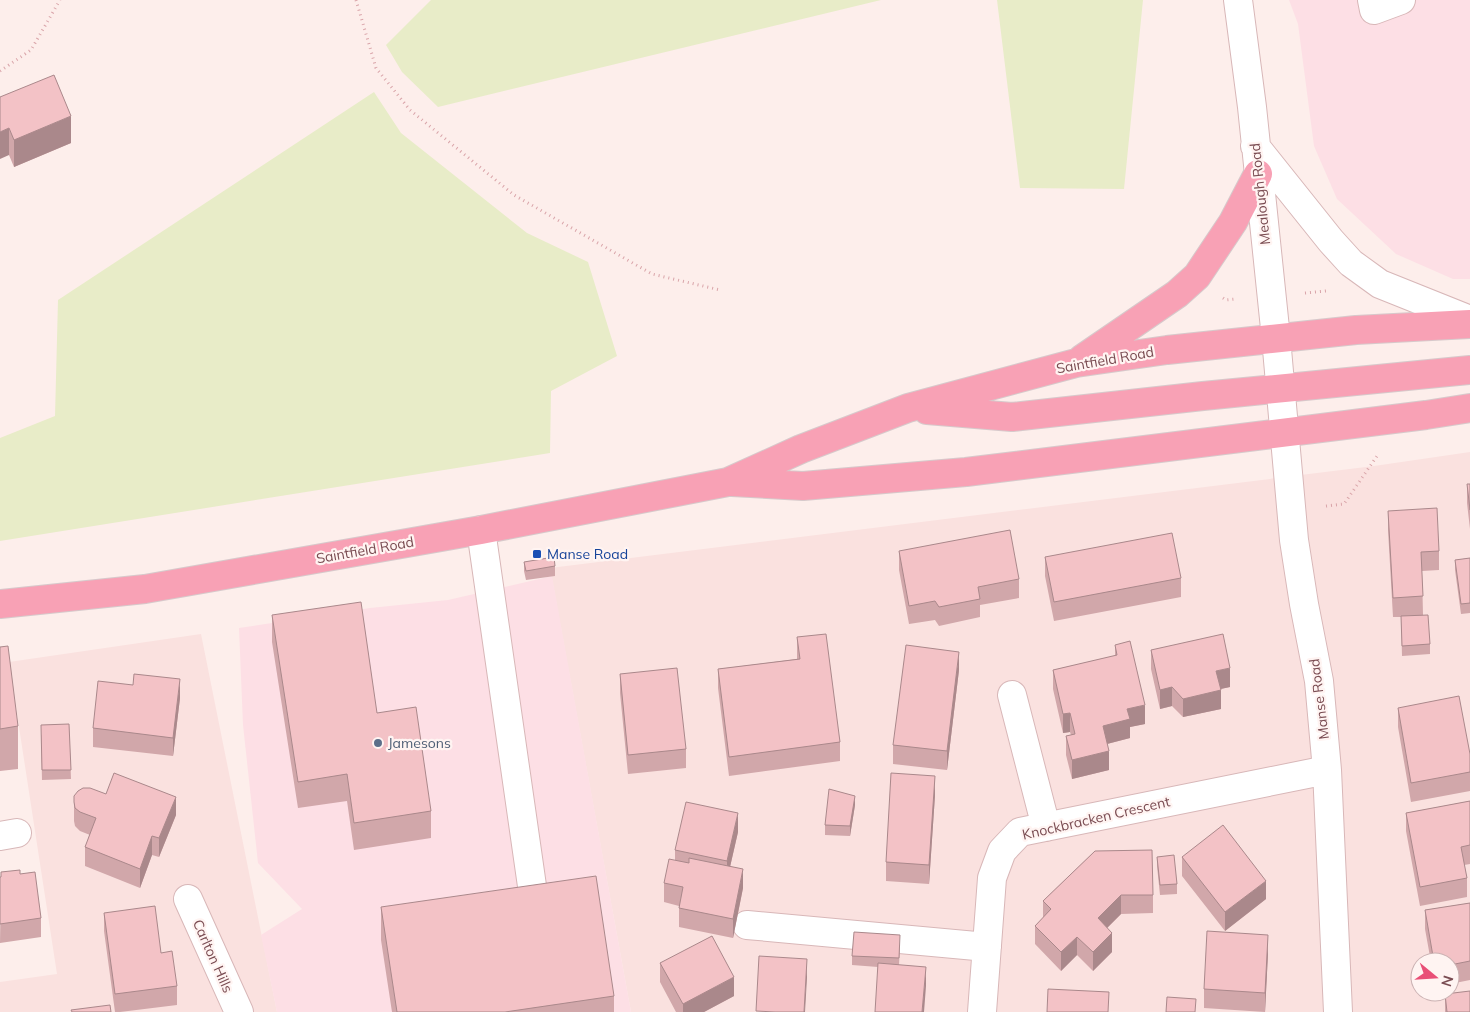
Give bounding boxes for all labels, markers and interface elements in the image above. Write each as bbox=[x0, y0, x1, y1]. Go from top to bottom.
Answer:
street label: Mealough Road bbox=[1246, 142, 1274, 246]
street label: Saintfield Road bbox=[1055, 343, 1155, 377]
street label: Saintfield Road bbox=[315, 533, 415, 567]
place label: Manse Road bbox=[547, 545, 628, 563]
marker: Manse Road bbox=[531, 548, 543, 560]
street label: Manse Road bbox=[1305, 658, 1333, 740]
place label: Jamesons bbox=[388, 734, 451, 752]
marker: Jamesons bbox=[372, 737, 384, 749]
street label: Knockbracken Crescent bbox=[1020, 792, 1172, 844]
street label: Carlton Hills bbox=[189, 916, 237, 996]
north arrow bbox=[1410, 952, 1460, 1002]
text: N bbox=[1437, 973, 1458, 989]

